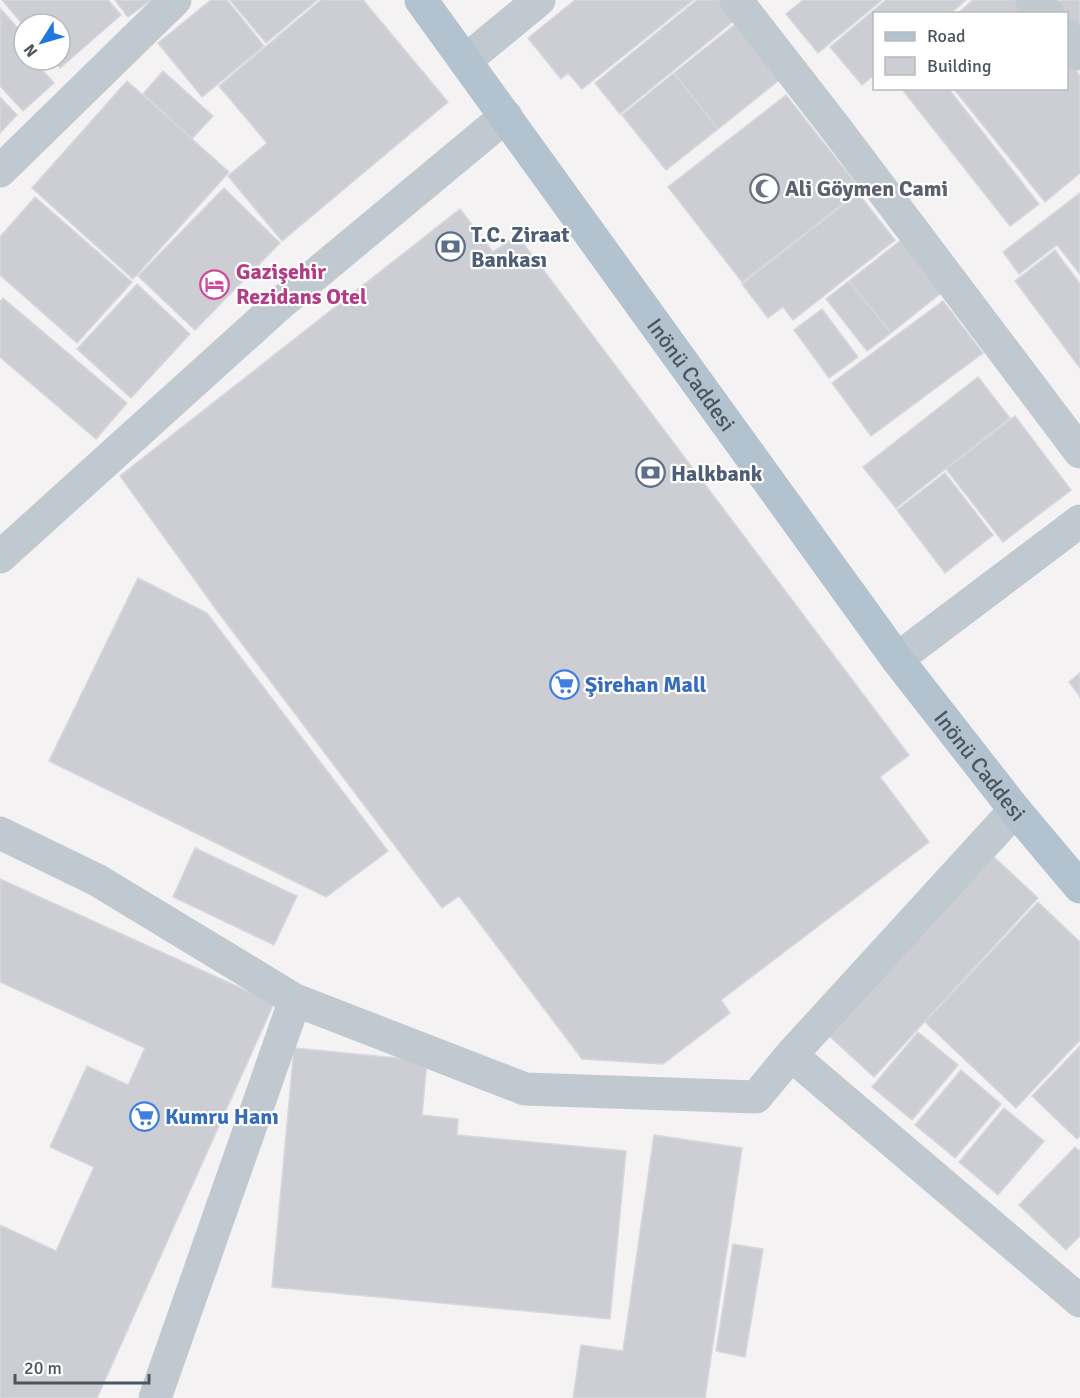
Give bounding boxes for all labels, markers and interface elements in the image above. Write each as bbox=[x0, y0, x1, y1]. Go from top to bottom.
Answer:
north arrow bbox=[12, 12, 72, 72]
legend bbox=[873, 12, 1068, 90]
text: Road bbox=[927, 25, 966, 47]
text: N bbox=[19, 40, 42, 61]
text: Building bbox=[927, 55, 991, 77]
mosque icon: Ali Göymen Cami bbox=[748, 172, 780, 204]
place label: Ali Göymen Cami bbox=[785, 175, 948, 202]
place label: T.C. Ziraat Bankası bbox=[471, 221, 569, 273]
bank icon: T.C. Ziraat Bankası bbox=[434, 231, 466, 263]
place label: Gazişehir Rezidans Otel bbox=[236, 258, 367, 310]
hotel icon: Gazişehir Rezidans Otel bbox=[199, 268, 231, 300]
street label: Inönü Caddesi bbox=[641, 313, 741, 437]
bank icon: Halkbank bbox=[634, 457, 666, 489]
place label: Halkbank bbox=[671, 460, 763, 487]
supermarket icon: Şirehan Mall bbox=[548, 668, 580, 700]
place label: Şirehan Mall bbox=[585, 671, 707, 698]
street label: Inönü Caddesi bbox=[928, 705, 1031, 827]
supermarket icon: Kumru Hanı bbox=[128, 1100, 160, 1132]
place label: Kumru Hanı bbox=[165, 1103, 279, 1130]
scale bar bbox=[15, 1347, 148, 1385]
text: 20 m bbox=[24, 1357, 62, 1379]

